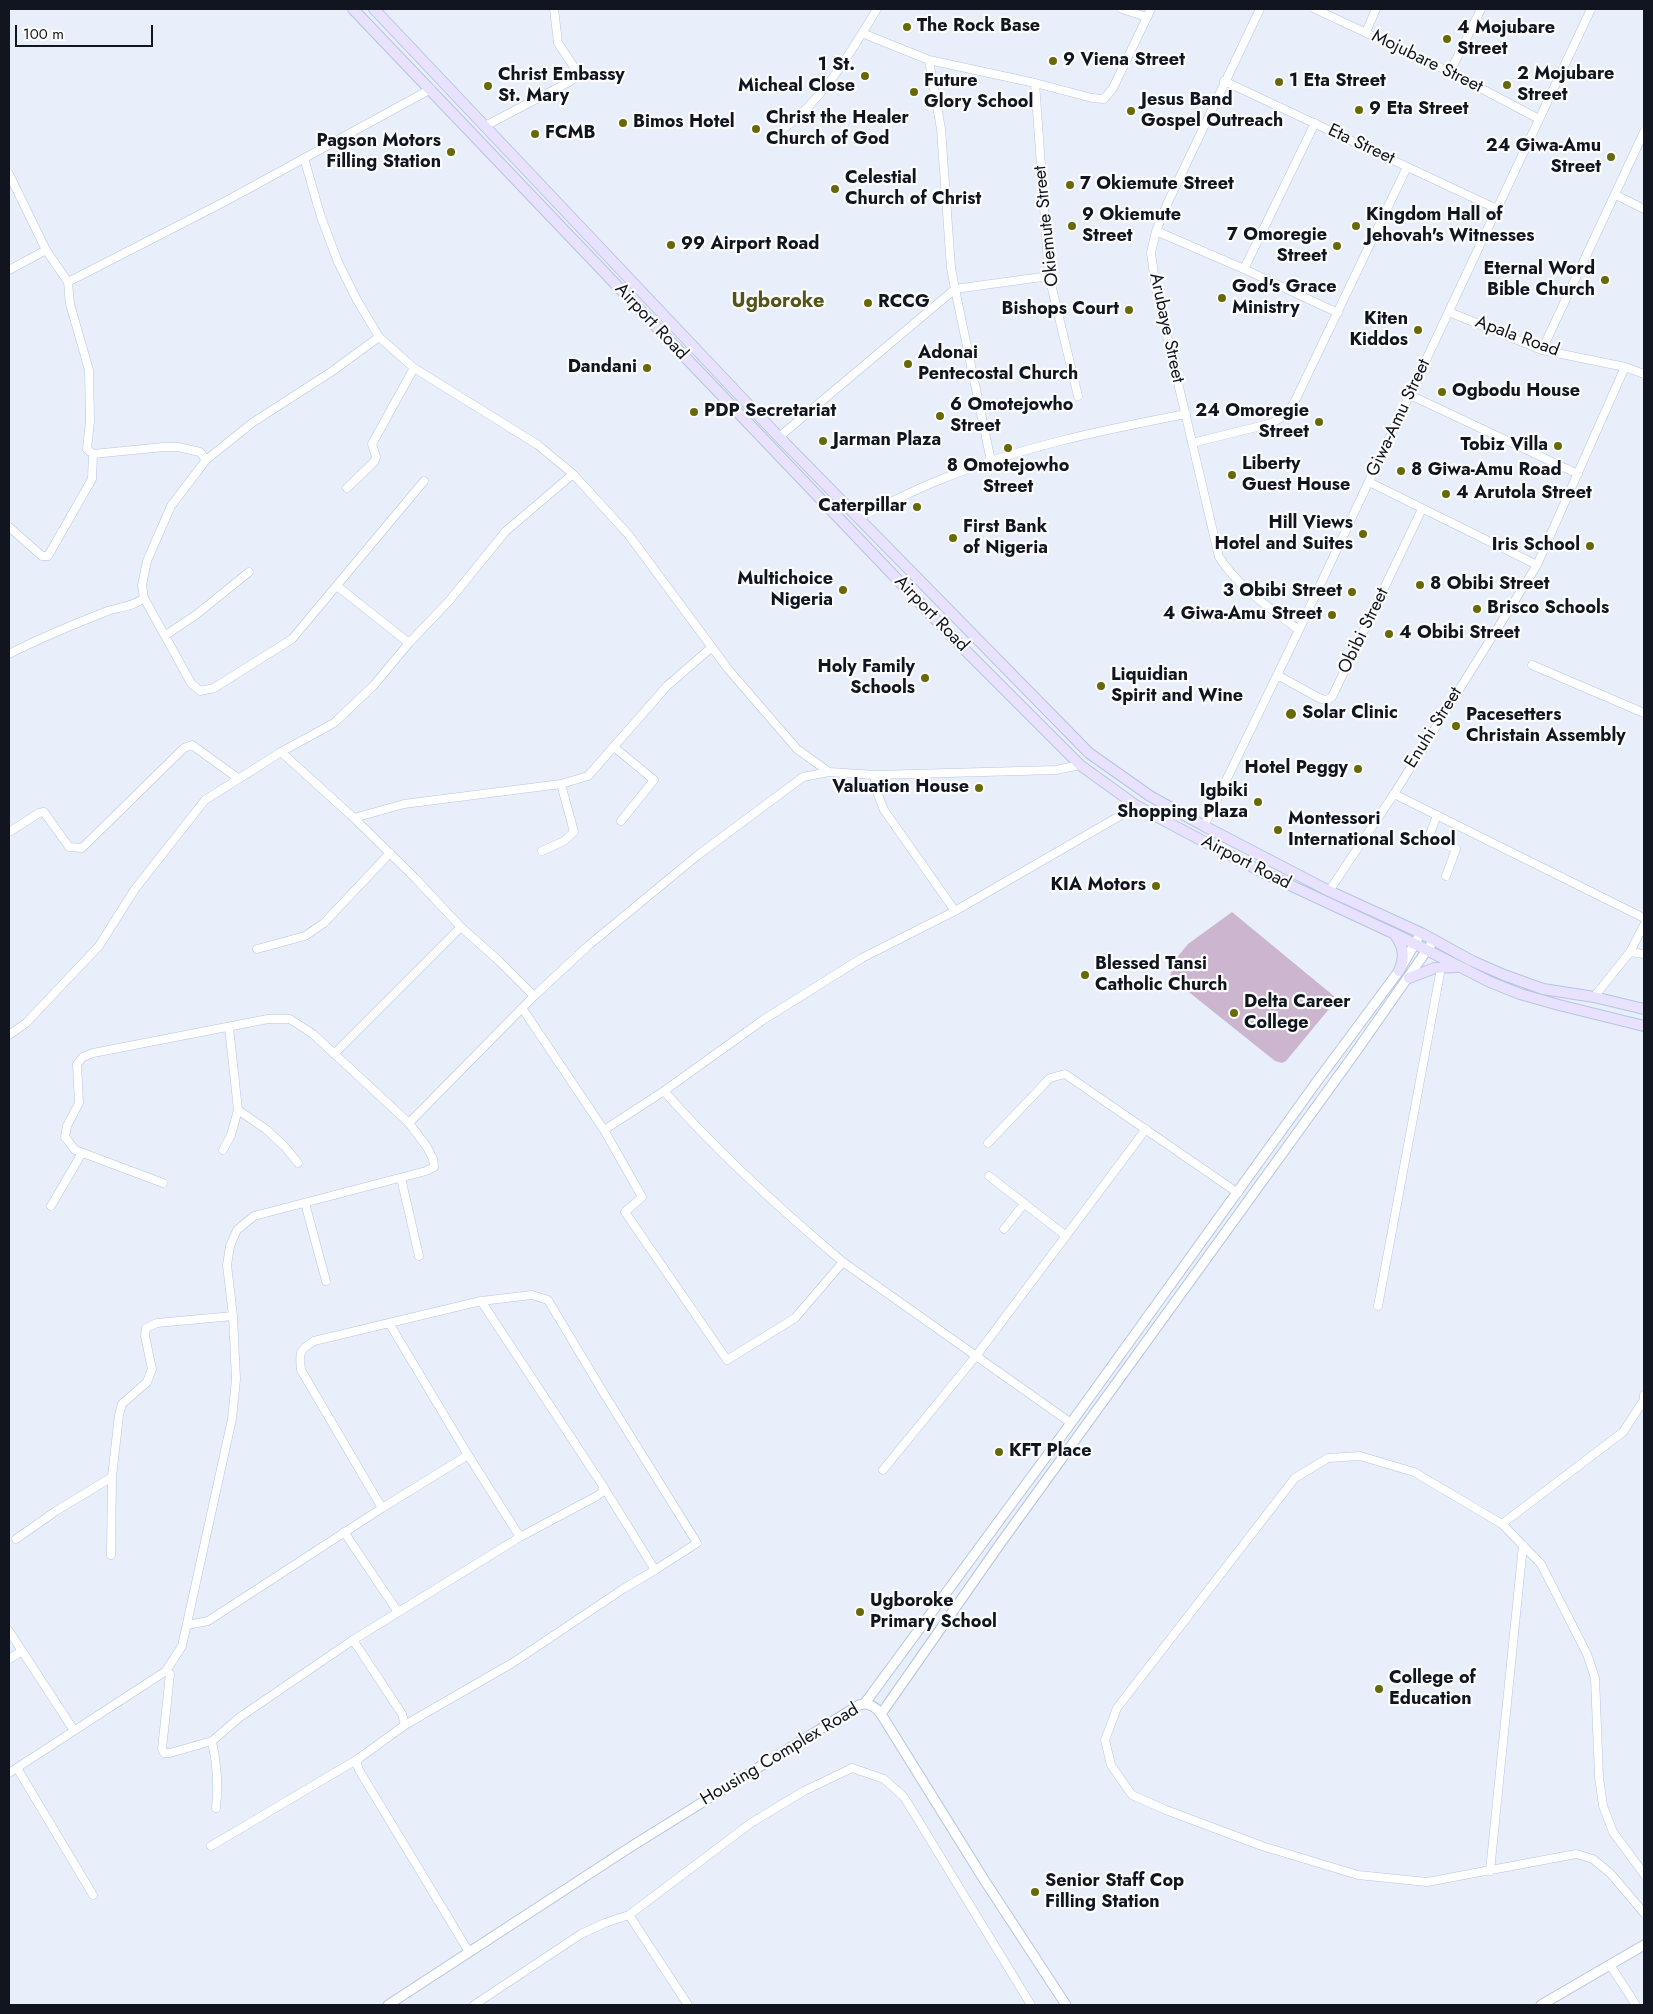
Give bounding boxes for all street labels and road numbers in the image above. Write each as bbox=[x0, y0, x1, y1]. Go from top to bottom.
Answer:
street label: Mojubare Street bbox=[1368, 26, 1486, 98]
street label: Eta Street bbox=[1324, 120, 1398, 170]
street label: Okiemute Street bbox=[1030, 164, 1064, 288]
street label: Arubaye Street bbox=[1144, 271, 1188, 385]
street label: Airport Road bbox=[610, 279, 692, 365]
street label: Apala Road bbox=[1472, 312, 1562, 362]
street label: Giwa-Amu Street bbox=[1362, 356, 1436, 480]
street label: Airport Road bbox=[889, 571, 973, 657]
street label: Obibi Street bbox=[1334, 585, 1394, 677]
street label: Enuhi Street bbox=[1401, 684, 1467, 772]
street label: Airport Road bbox=[1198, 831, 1294, 895]
street label: Housing Complex Road bbox=[697, 1699, 863, 1811]

